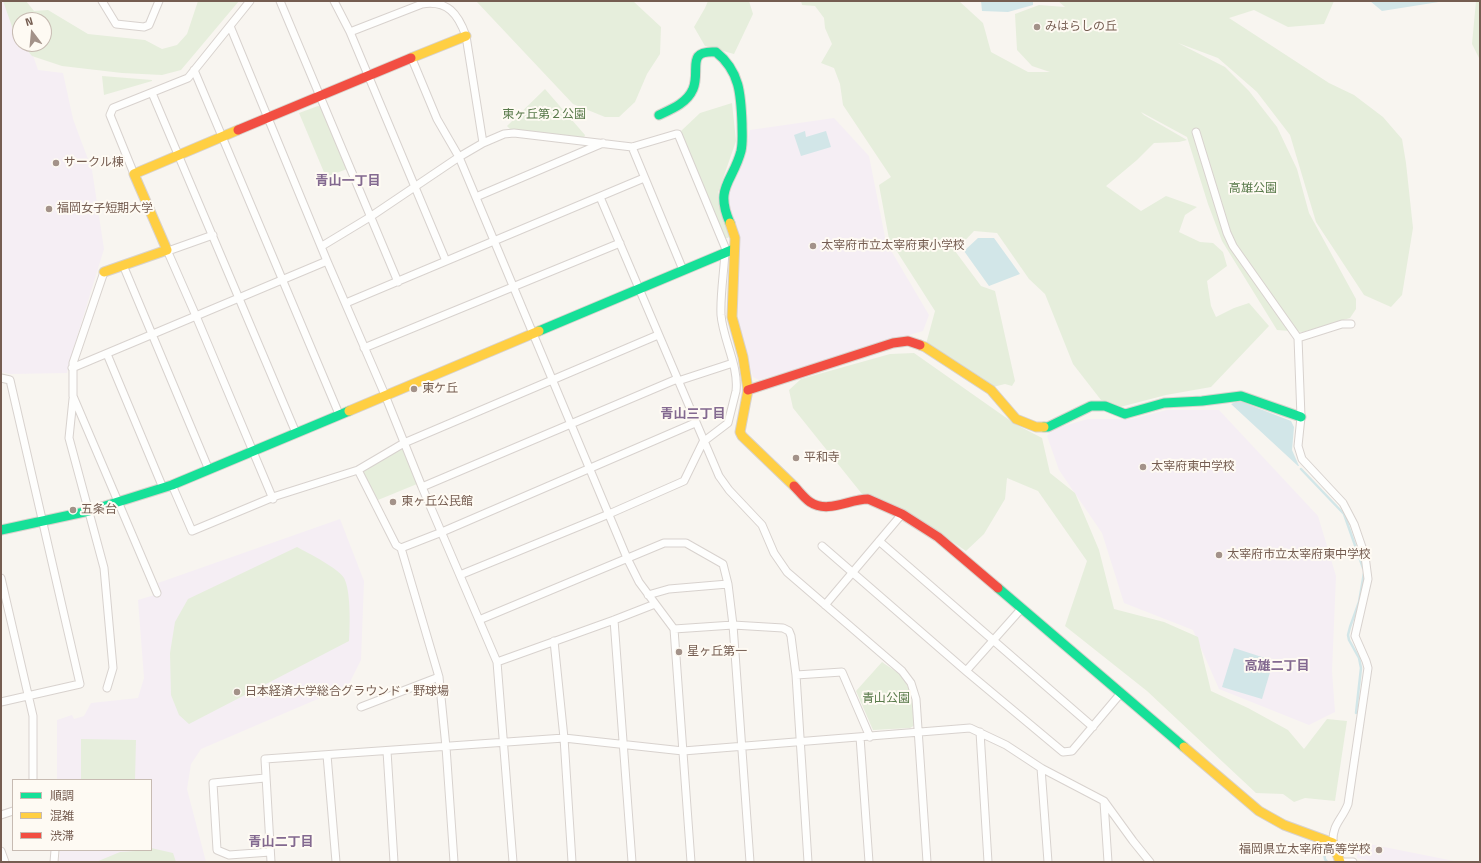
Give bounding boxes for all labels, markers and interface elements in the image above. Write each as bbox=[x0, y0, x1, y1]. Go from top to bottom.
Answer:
north arrow bbox=[12, 12, 52, 52]
text: N bbox=[23, 13, 35, 30]
place label: みはらしの丘 bbox=[1045, 20, 1117, 34]
marker: みはらしの丘 bbox=[1032, 22, 1042, 32]
park label: 東ヶ丘第２公園 bbox=[502, 108, 586, 122]
place label: サークル棟 bbox=[64, 156, 124, 170]
marker: サークル棟 bbox=[51, 158, 61, 168]
district label: 青山一丁目 bbox=[316, 174, 380, 190]
park label: 高雄公園 bbox=[1229, 182, 1277, 196]
place label: 福岡女子短期大学 bbox=[57, 202, 153, 216]
marker: 福岡女子短期大学 bbox=[44, 204, 54, 214]
place label: 太宰府市立太宰府東小学校 bbox=[821, 239, 965, 253]
marker: 太宰府市立太宰府東小学校 bbox=[808, 241, 818, 251]
place label: 東ケ丘 bbox=[422, 382, 458, 396]
marker: 東ケ丘 bbox=[409, 384, 419, 394]
district label: 青山三丁目 bbox=[661, 407, 725, 423]
place label: 平和寺 bbox=[804, 451, 840, 465]
marker: 平和寺 bbox=[791, 453, 801, 463]
place label: 太宰府東中学校 bbox=[1151, 460, 1235, 474]
marker: 太宰府東中学校 bbox=[1138, 462, 1148, 472]
place label: 東ヶ丘公民館 bbox=[401, 495, 473, 509]
marker: 東ヶ丘公民館 bbox=[388, 497, 398, 507]
place label: 五条台 bbox=[81, 503, 117, 517]
marker: 五条台 bbox=[68, 505, 78, 515]
place label: 太宰府市立太宰府東中学校 bbox=[1227, 548, 1371, 562]
marker: 太宰府市立太宰府東中学校 bbox=[1214, 550, 1224, 560]
place label: 星ヶ丘第一 bbox=[687, 645, 747, 659]
marker: 星ヶ丘第一 bbox=[674, 647, 684, 657]
district label: 高雄二丁目 bbox=[1245, 659, 1309, 675]
place label: 日本経済大学総合グラウンド・野球場 bbox=[245, 685, 449, 699]
marker: 日本経済大学総合グラウンド・野球場 bbox=[232, 687, 242, 697]
park label: 青山公園 bbox=[862, 692, 910, 706]
legend bbox=[12, 779, 152, 851]
text: 順調 bbox=[50, 786, 74, 805]
text: 混雑 bbox=[50, 806, 74, 825]
text: 渋滞 bbox=[50, 826, 74, 845]
district label: 青山二丁目 bbox=[249, 835, 313, 851]
place label: 福岡県立太宰府高等学校 bbox=[1239, 843, 1371, 857]
marker: 福岡県立太宰府高等学校 bbox=[1374, 845, 1384, 855]

